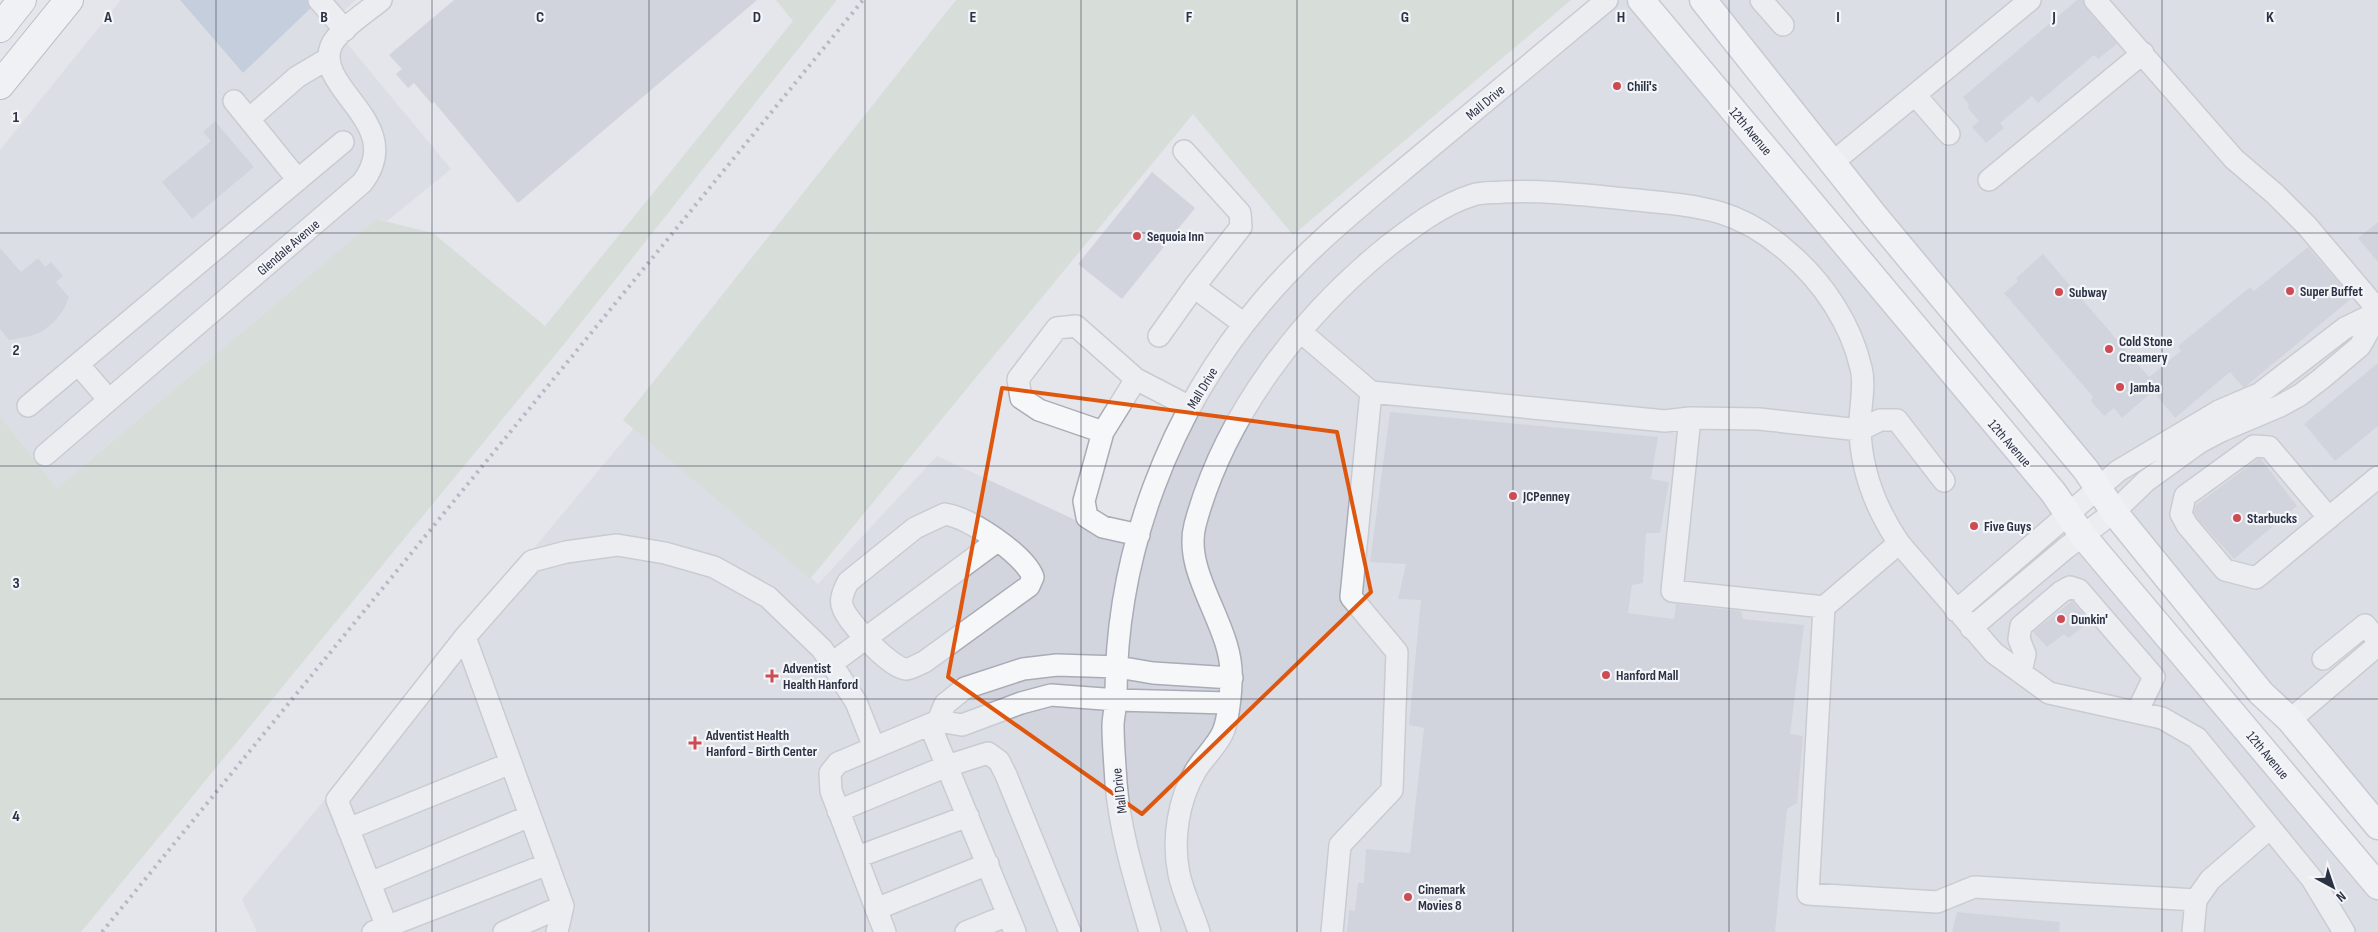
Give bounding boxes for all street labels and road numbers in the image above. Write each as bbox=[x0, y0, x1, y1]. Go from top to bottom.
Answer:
street label: Mall Drive bbox=[1462, 81, 1508, 124]
street label: 12th Avenue bbox=[1726, 104, 1776, 159]
street label: Glendale Avenue bbox=[254, 216, 323, 279]
street label: Mall Drive bbox=[1183, 364, 1221, 412]
street label: 12th Avenue bbox=[1984, 416, 2035, 471]
street label: 12th Avenue bbox=[2243, 728, 2293, 783]
street label: Mall Drive bbox=[1108, 767, 1131, 815]

